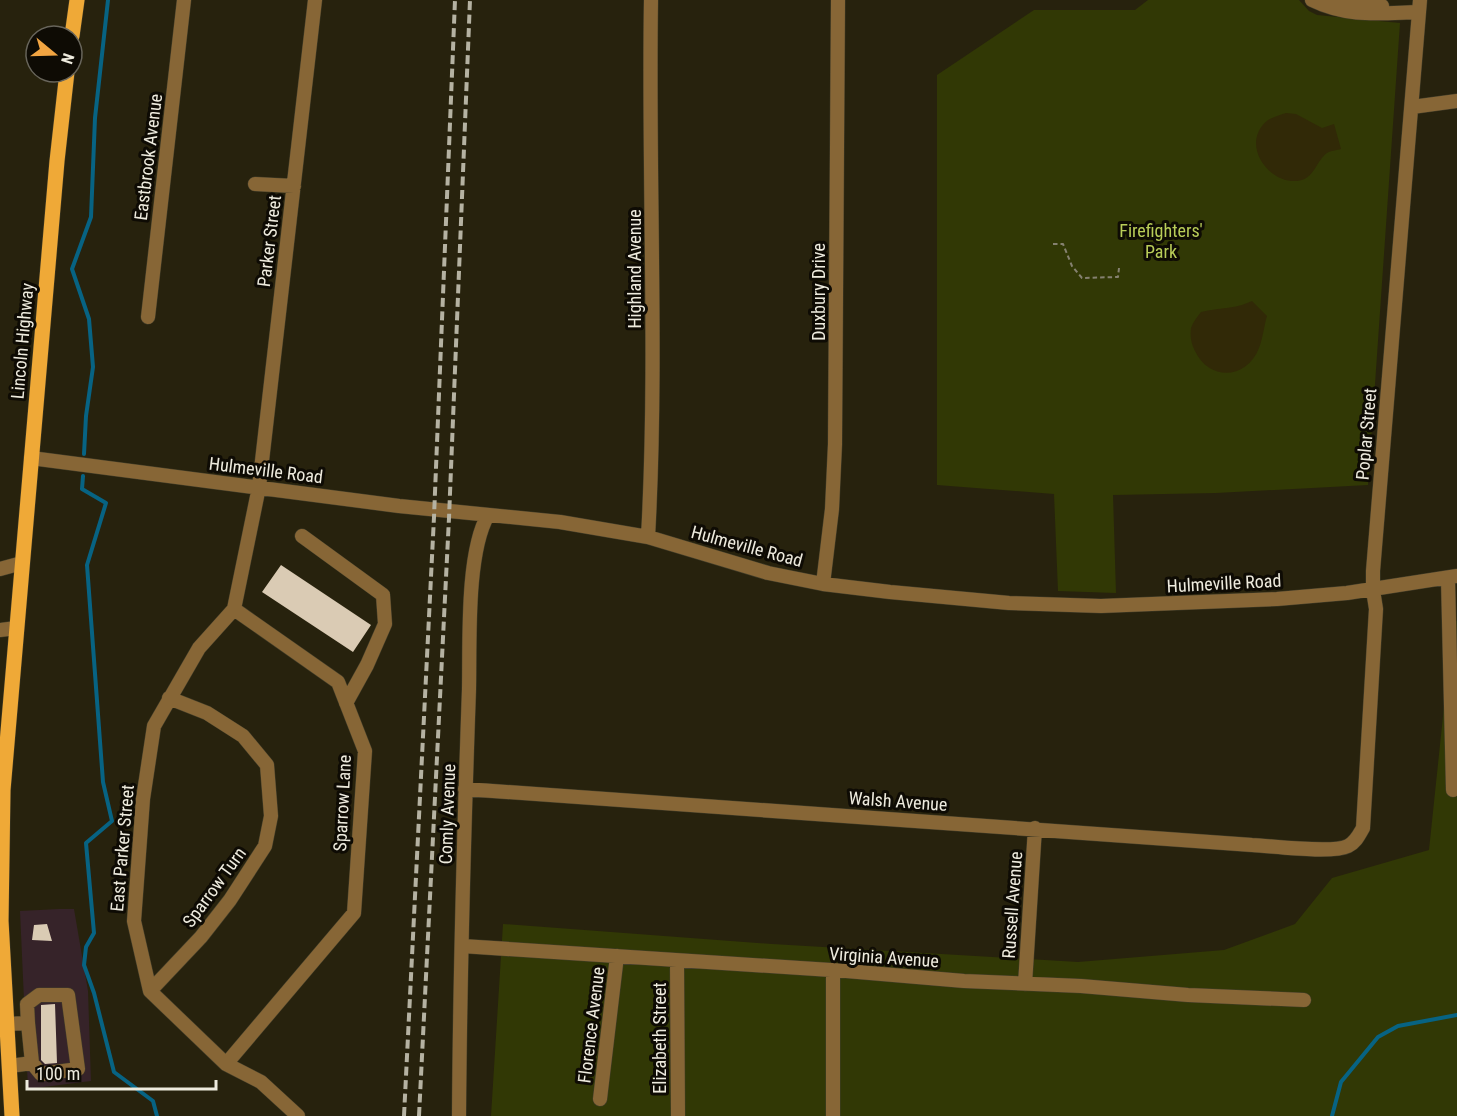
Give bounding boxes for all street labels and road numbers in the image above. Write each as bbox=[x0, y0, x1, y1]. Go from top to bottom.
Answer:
street label: Eastbrook Avenue bbox=[130, 92, 166, 222]
street label: Parker Street bbox=[253, 194, 285, 288]
street label: Highland Avenue bbox=[624, 209, 645, 329]
street label: Duxbury Drive bbox=[808, 243, 829, 341]
street label: Lincoln Highway bbox=[6, 282, 38, 400]
street label: Poplar Street bbox=[1352, 387, 1380, 481]
street label: Hulmeville Road bbox=[208, 453, 324, 487]
street label: Hulmeville Road bbox=[689, 521, 805, 571]
street label: Hulmeville Road bbox=[1166, 570, 1282, 596]
street label: Sparrow Lane bbox=[329, 754, 355, 852]
street label: Comly Avenue bbox=[435, 763, 459, 865]
street label: East Parker Street bbox=[106, 784, 138, 912]
street label: Walsh Avenue bbox=[848, 787, 948, 815]
street label: Sparrow Turn bbox=[178, 843, 250, 931]
street label: Russell Avenue bbox=[998, 851, 1026, 959]
street label: Virginia Avenue bbox=[828, 943, 940, 971]
street label: Florence Avenue bbox=[573, 966, 609, 1084]
street label: Elizabeth Street bbox=[649, 982, 670, 1094]

